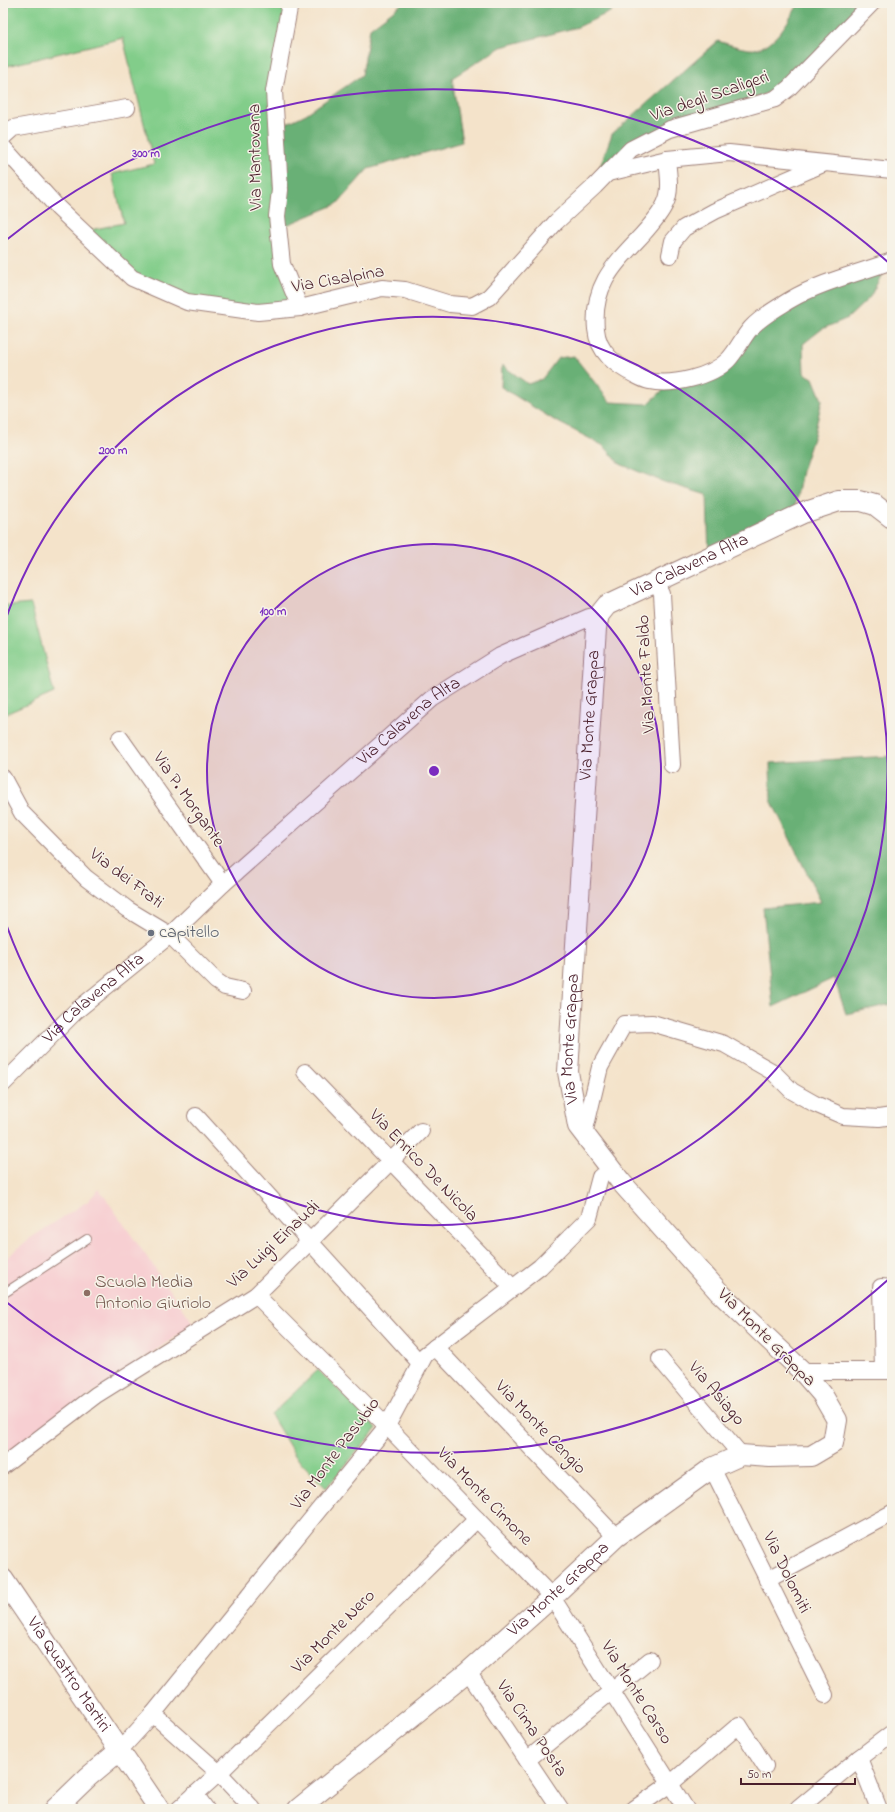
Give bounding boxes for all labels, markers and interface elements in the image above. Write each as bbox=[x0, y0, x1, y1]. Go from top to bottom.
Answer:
street label: Via degli Scaligeri bbox=[646, 65, 773, 131]
street label: Via Mantovana bbox=[242, 103, 270, 212]
text: 300 m bbox=[131, 145, 161, 163]
street label: Via Cisalpina bbox=[289, 259, 386, 301]
text: 200 m bbox=[98, 442, 128, 460]
street label: Via Calavena Alta bbox=[625, 527, 753, 606]
text: 100 m bbox=[260, 603, 287, 621]
street label: Via Monte Faldo bbox=[631, 614, 663, 735]
street label: Via Monte Grappa bbox=[573, 649, 608, 782]
street label: Via Calavena Alta bbox=[351, 671, 466, 773]
street label: Via P. Morgante bbox=[144, 746, 231, 854]
centre of rings bbox=[427, 764, 441, 778]
street label: Via dei Frati bbox=[82, 842, 169, 916]
place label: capitello bbox=[159, 920, 219, 946]
marker: capitello bbox=[146, 928, 156, 938]
street label: Via Calavena Alta bbox=[36, 947, 151, 1051]
street label: Via Monte Grappa bbox=[555, 973, 587, 1107]
street label: Via Enrico De Nicola bbox=[362, 1103, 484, 1228]
street label: Via Luigi Einaudi bbox=[221, 1195, 327, 1297]
place label: Scuola Media Antonio Giuriolo bbox=[95, 1270, 211, 1317]
street label: Via Monte Grappa bbox=[710, 1282, 821, 1393]
marker: Scuola Media Antonio Giuriolo bbox=[82, 1288, 92, 1298]
street label: Via Asiago bbox=[680, 1355, 751, 1433]
street label: Via Monte Cengio bbox=[487, 1374, 592, 1482]
street label: Via Monte Pasubio bbox=[284, 1392, 387, 1517]
street label: Via Monte Cimone bbox=[430, 1441, 538, 1553]
street label: Via Dolomiti bbox=[755, 1527, 817, 1618]
street label: Via Monte Grappa bbox=[501, 1536, 616, 1644]
street label: Via Monte Nero bbox=[285, 1584, 382, 1681]
street label: Via Quattro Martiri bbox=[19, 1611, 117, 1738]
street label: Via Monte Carso bbox=[593, 1635, 678, 1750]
street label: Via Cima Posta bbox=[488, 1675, 573, 1783]
scale bar bbox=[741, 1760, 855, 1786]
text: 50 m bbox=[747, 1766, 771, 1784]

